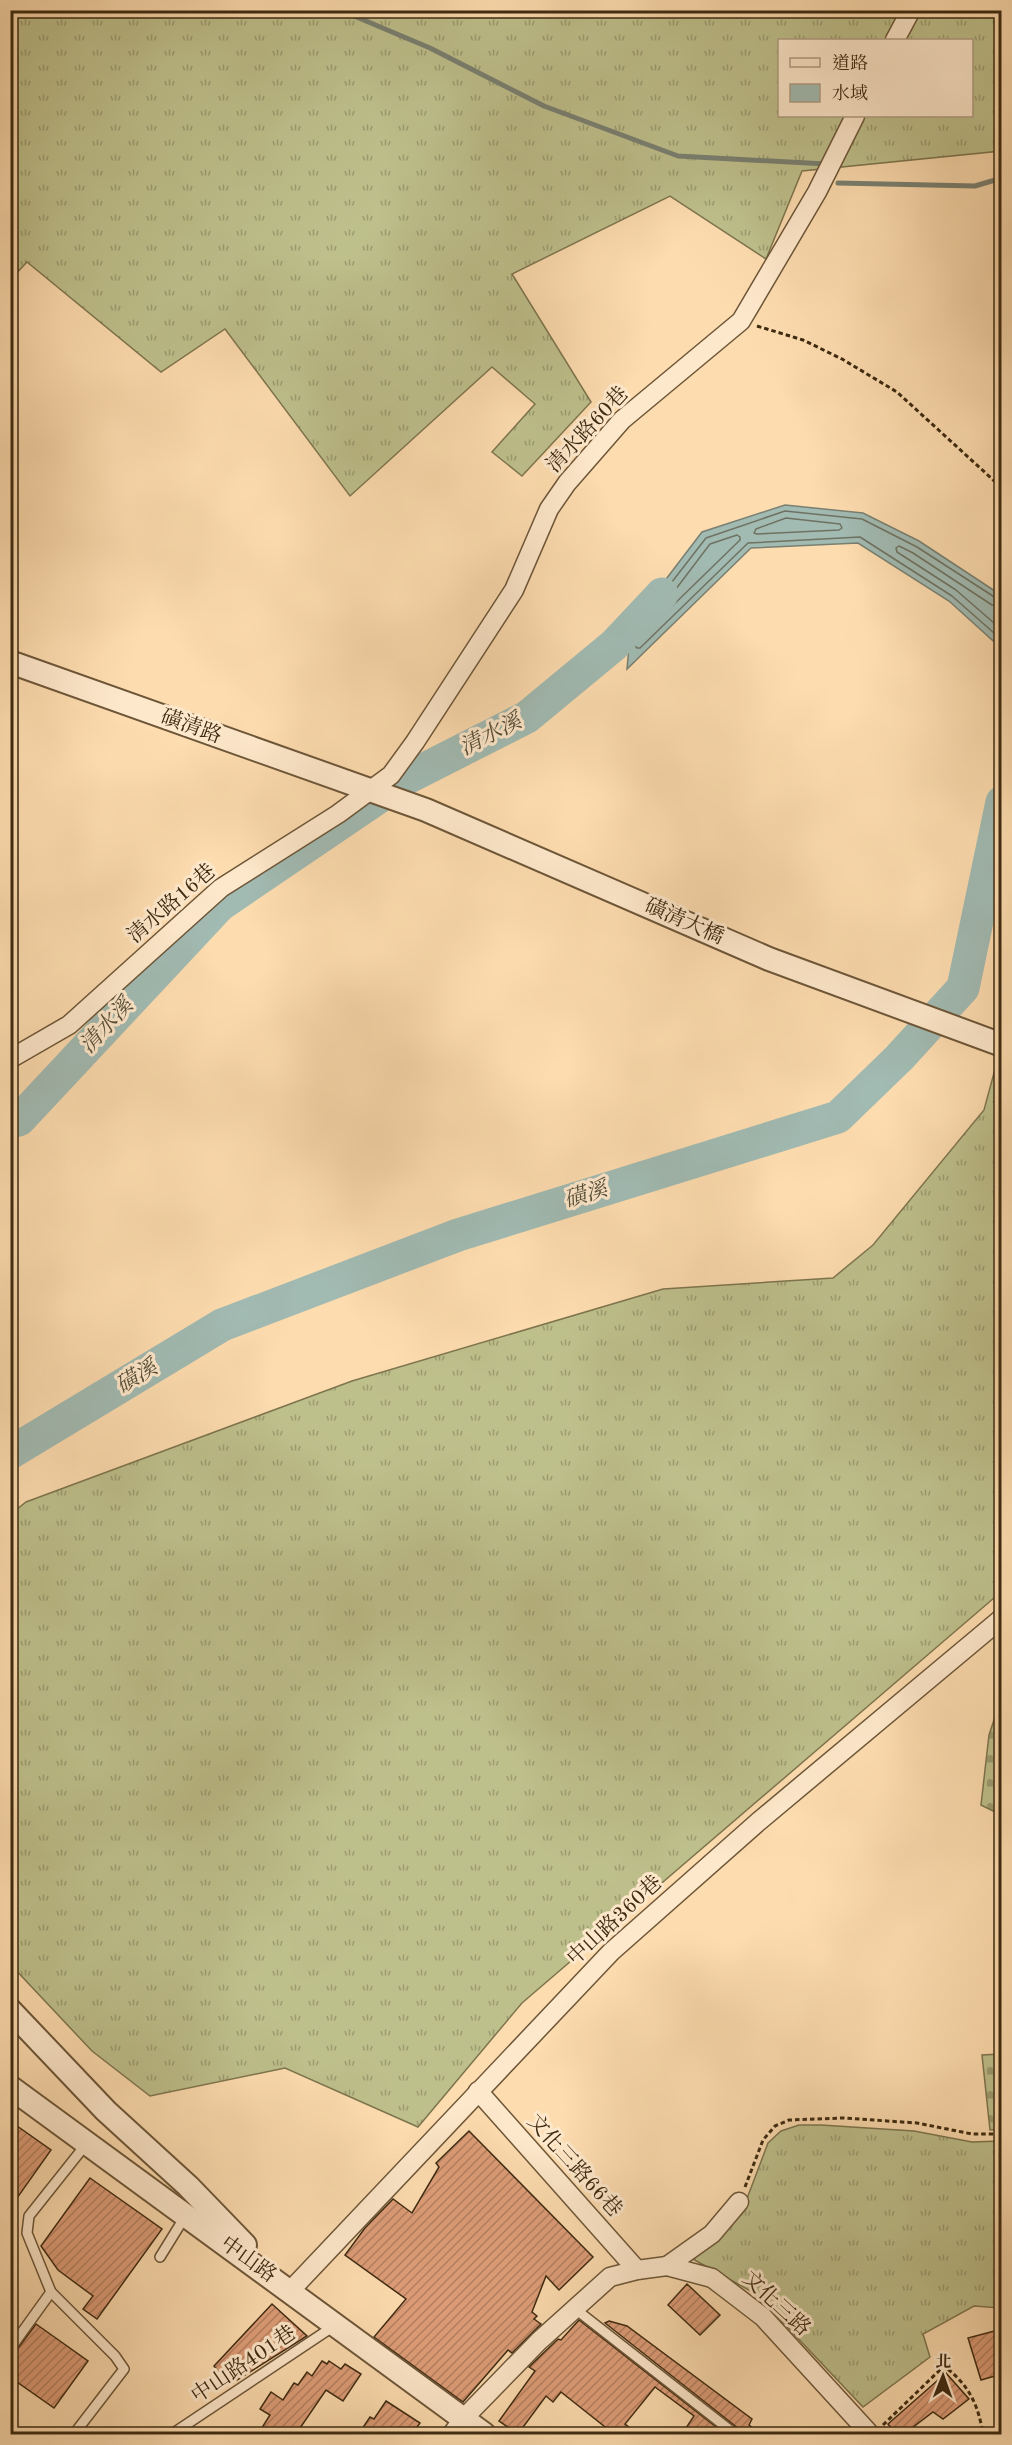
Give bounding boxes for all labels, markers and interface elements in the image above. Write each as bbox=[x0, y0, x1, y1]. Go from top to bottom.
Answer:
legend bbox=[778, 39, 973, 117]
text: 道路 bbox=[832, 53, 868, 73]
text: 水域 bbox=[832, 83, 868, 103]
street label: 清水路60巷 bbox=[542, 382, 633, 477]
street label: 磺清路 bbox=[158, 704, 225, 748]
water label: 清水溪 bbox=[456, 708, 527, 760]
street label: 清水路16巷 bbox=[123, 859, 220, 947]
street label: 磺清大橋 bbox=[641, 893, 727, 949]
water label: 清水溪 bbox=[75, 992, 139, 1058]
water label: 磺溪 bbox=[561, 1176, 612, 1212]
water label: 磺溪 bbox=[111, 1353, 163, 1398]
street label: 中山路360巷 bbox=[562, 1871, 666, 1970]
street label: 文化三路66巷 bbox=[523, 2110, 627, 2221]
street label: 中山路 bbox=[216, 2231, 281, 2287]
street label: 文化三路 bbox=[738, 2266, 815, 2340]
street label: 中山路401巷 bbox=[187, 2321, 300, 2407]
north arrow bbox=[913, 2346, 973, 2406]
text: 北 bbox=[935, 2353, 951, 2371]

